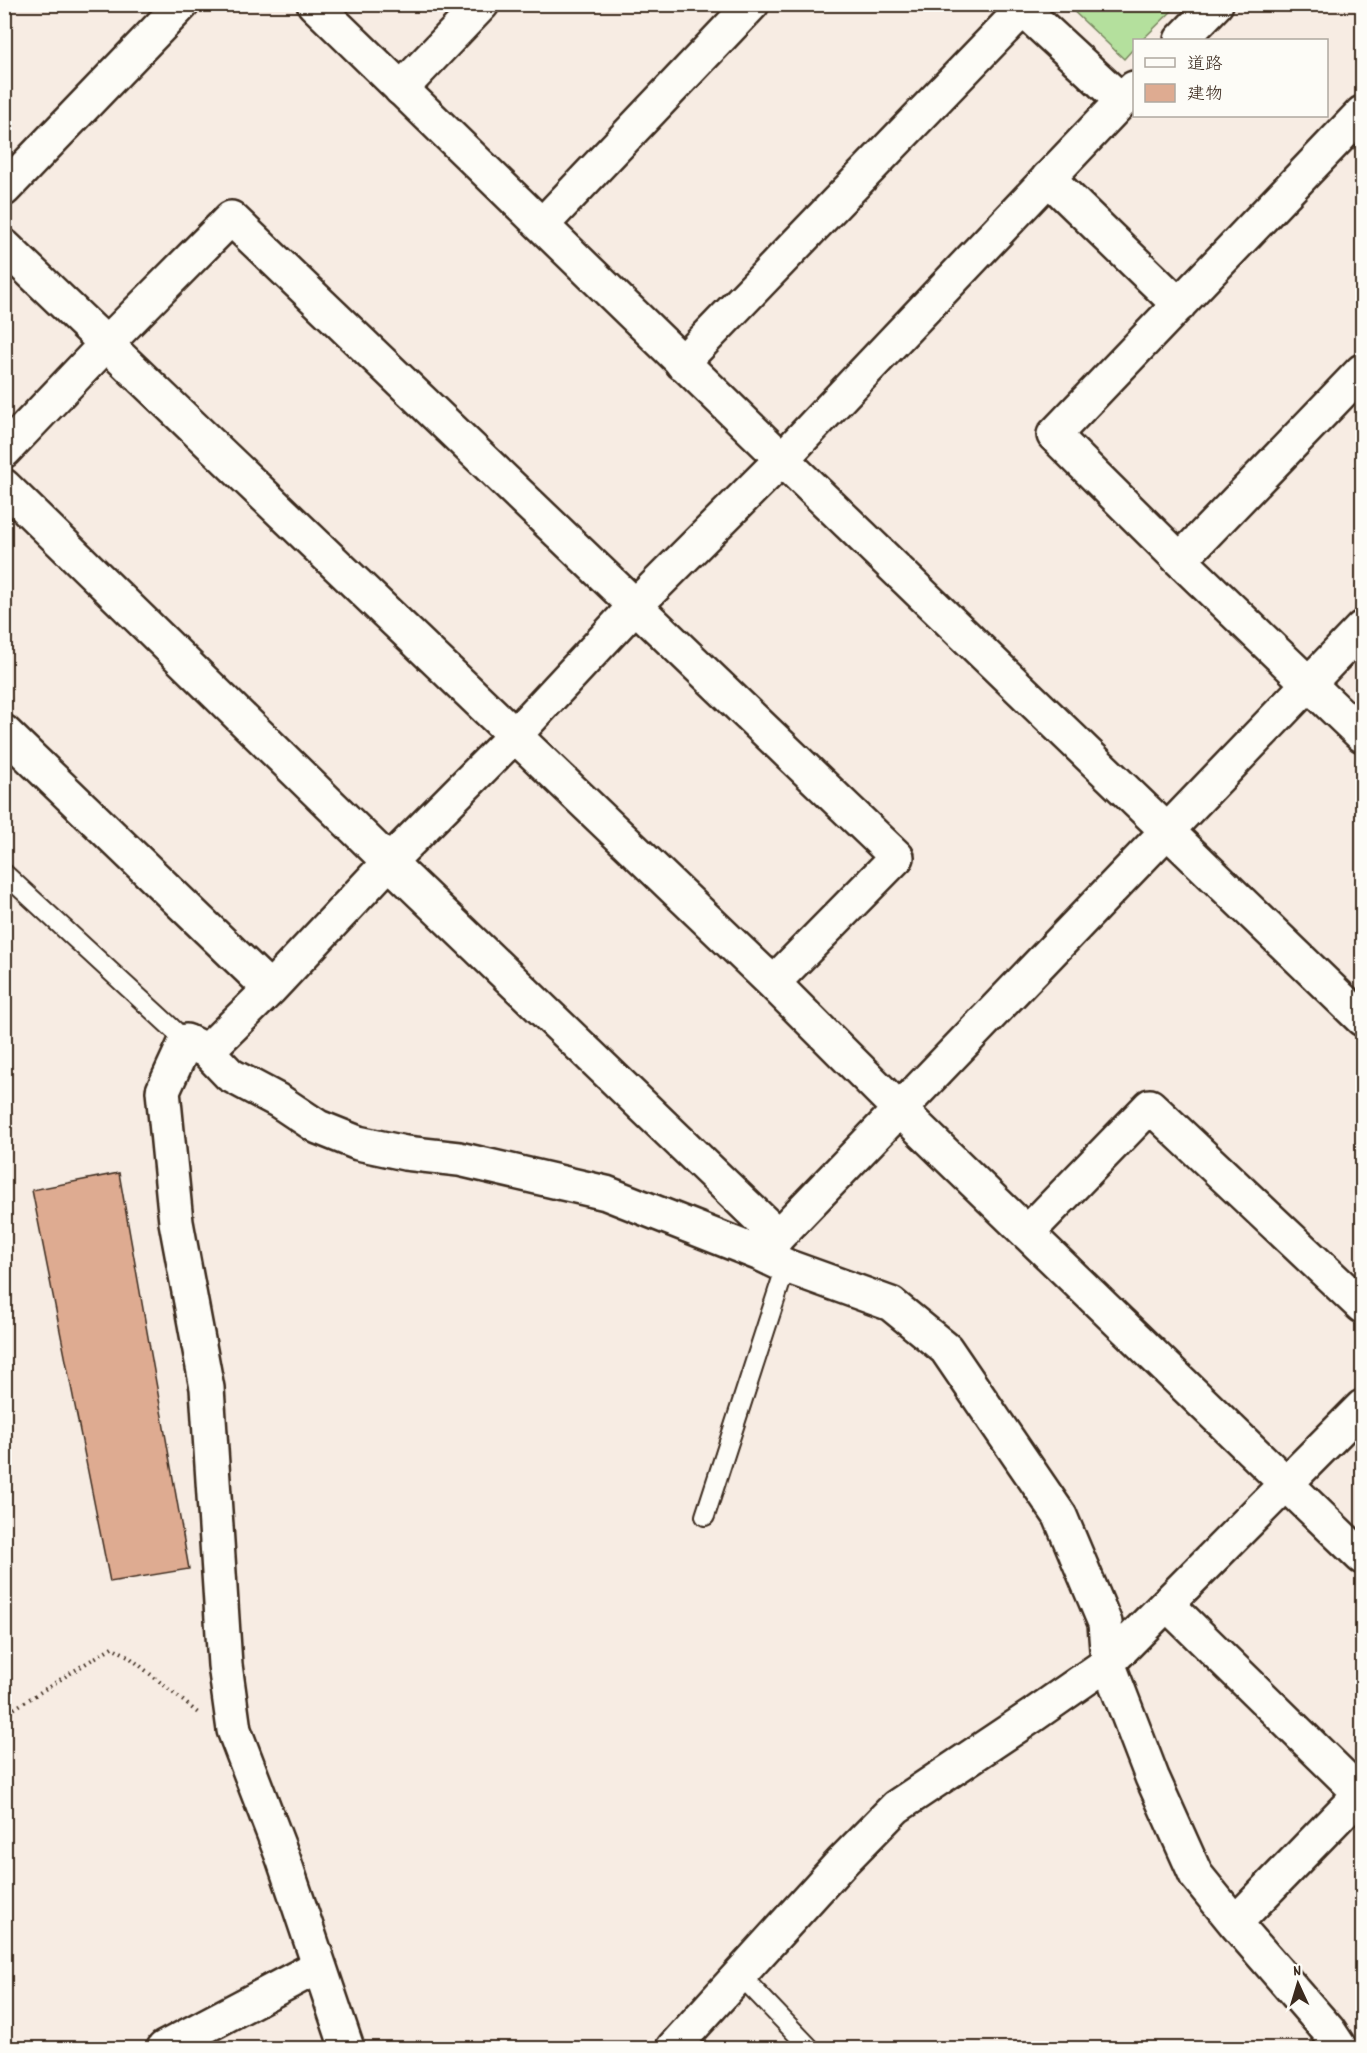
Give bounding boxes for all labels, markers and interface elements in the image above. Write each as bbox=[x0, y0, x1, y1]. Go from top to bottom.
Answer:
legend bbox=[1133, 39, 1328, 117]
text: 道路 bbox=[1187, 53, 1223, 78]
text: 建物 bbox=[1187, 83, 1223, 108]
north arrow bbox=[1268, 1954, 1328, 2014]
text: N bbox=[1292, 1960, 1302, 1983]

